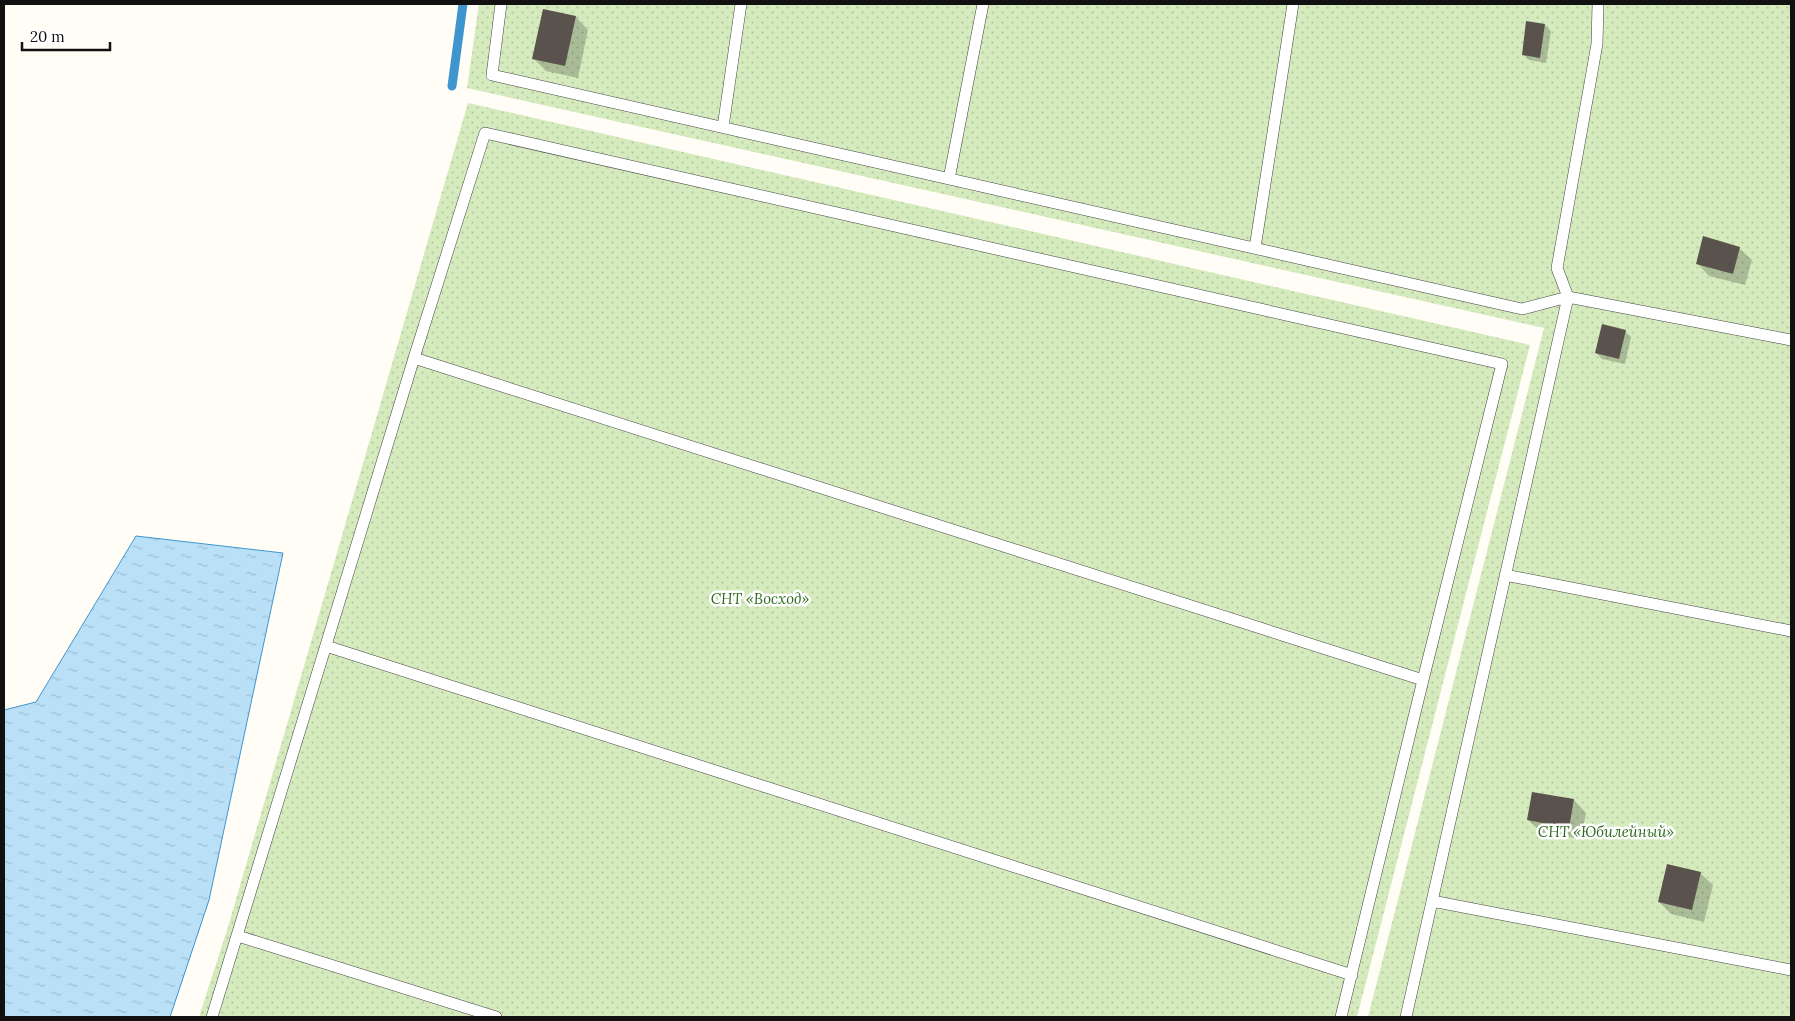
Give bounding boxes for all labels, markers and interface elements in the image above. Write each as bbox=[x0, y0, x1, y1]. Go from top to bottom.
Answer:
scale bar bbox=[22, 20, 110, 52]
text: 20 m bbox=[30, 27, 65, 46]
park label: СНТ «Восход» bbox=[711, 589, 809, 608]
park label: СНТ «Юбилейный» bbox=[1538, 822, 1674, 841]

